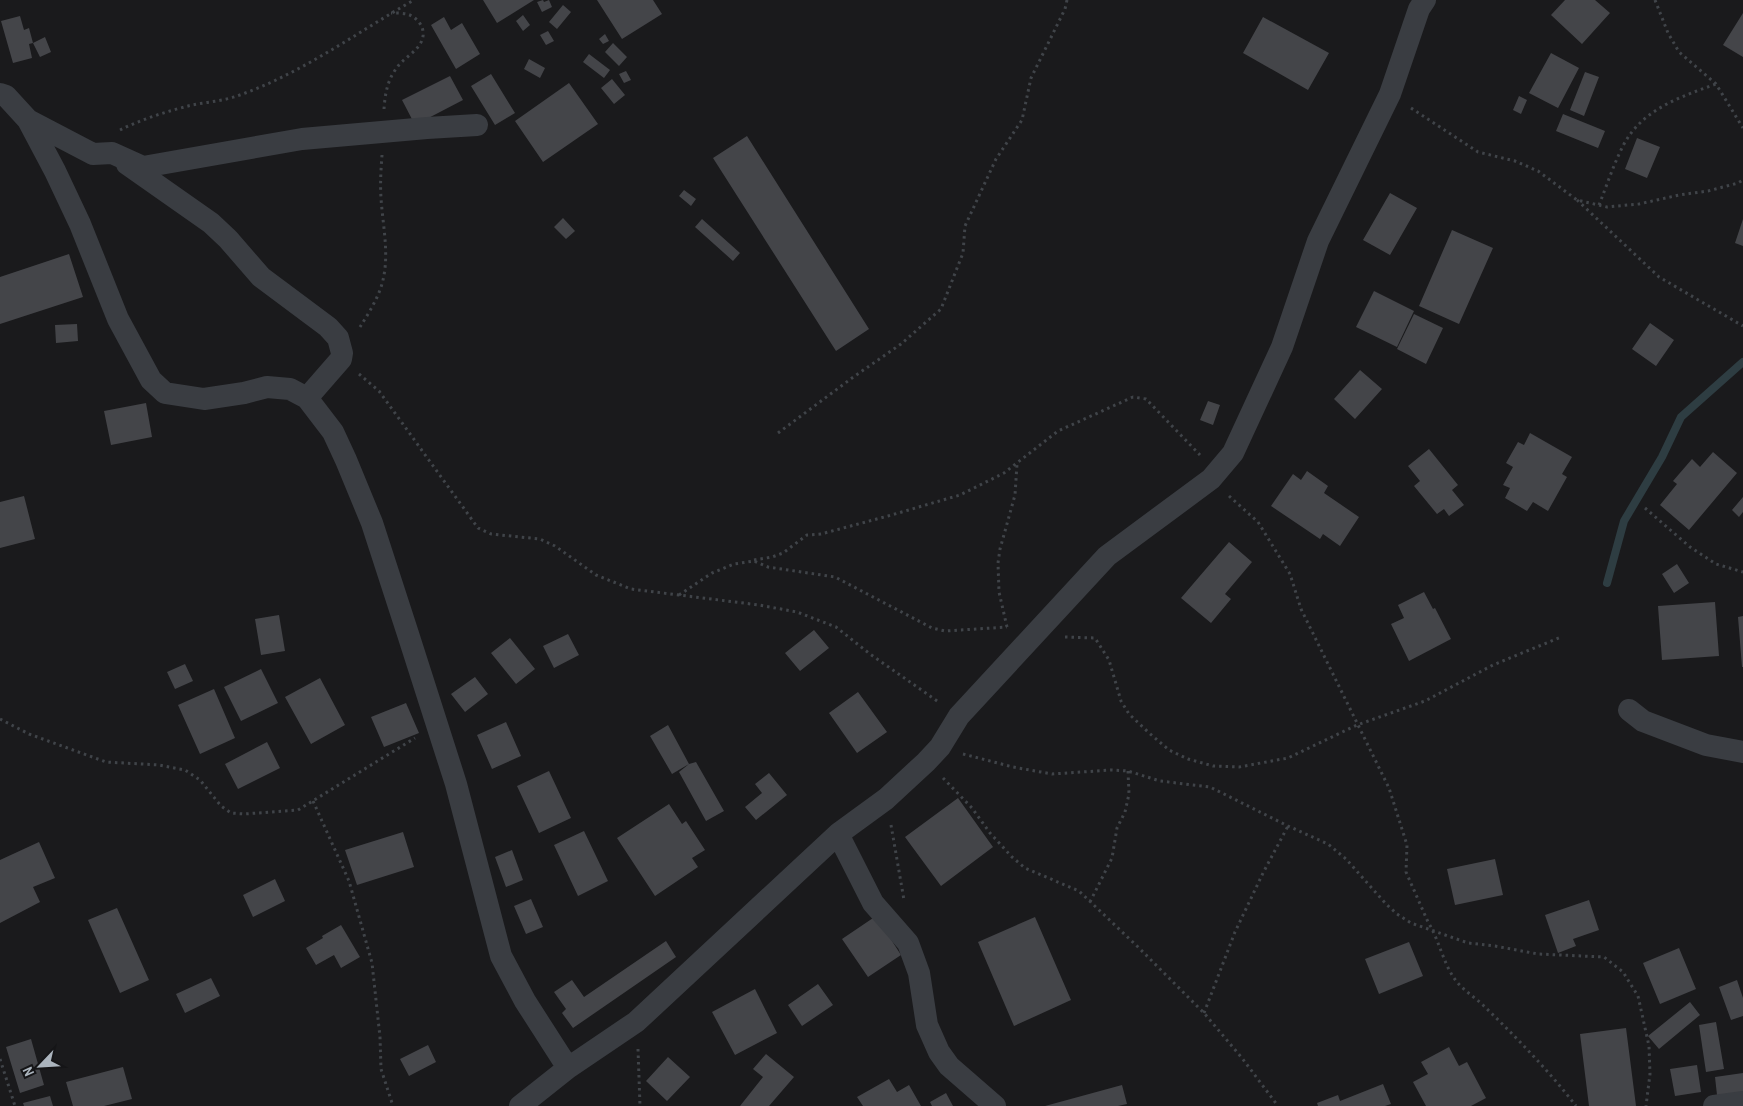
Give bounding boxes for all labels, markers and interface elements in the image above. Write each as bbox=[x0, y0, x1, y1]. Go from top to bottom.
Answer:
north arrow bbox=[15, 1041, 65, 1091]
text: N bbox=[18, 1064, 38, 1079]

